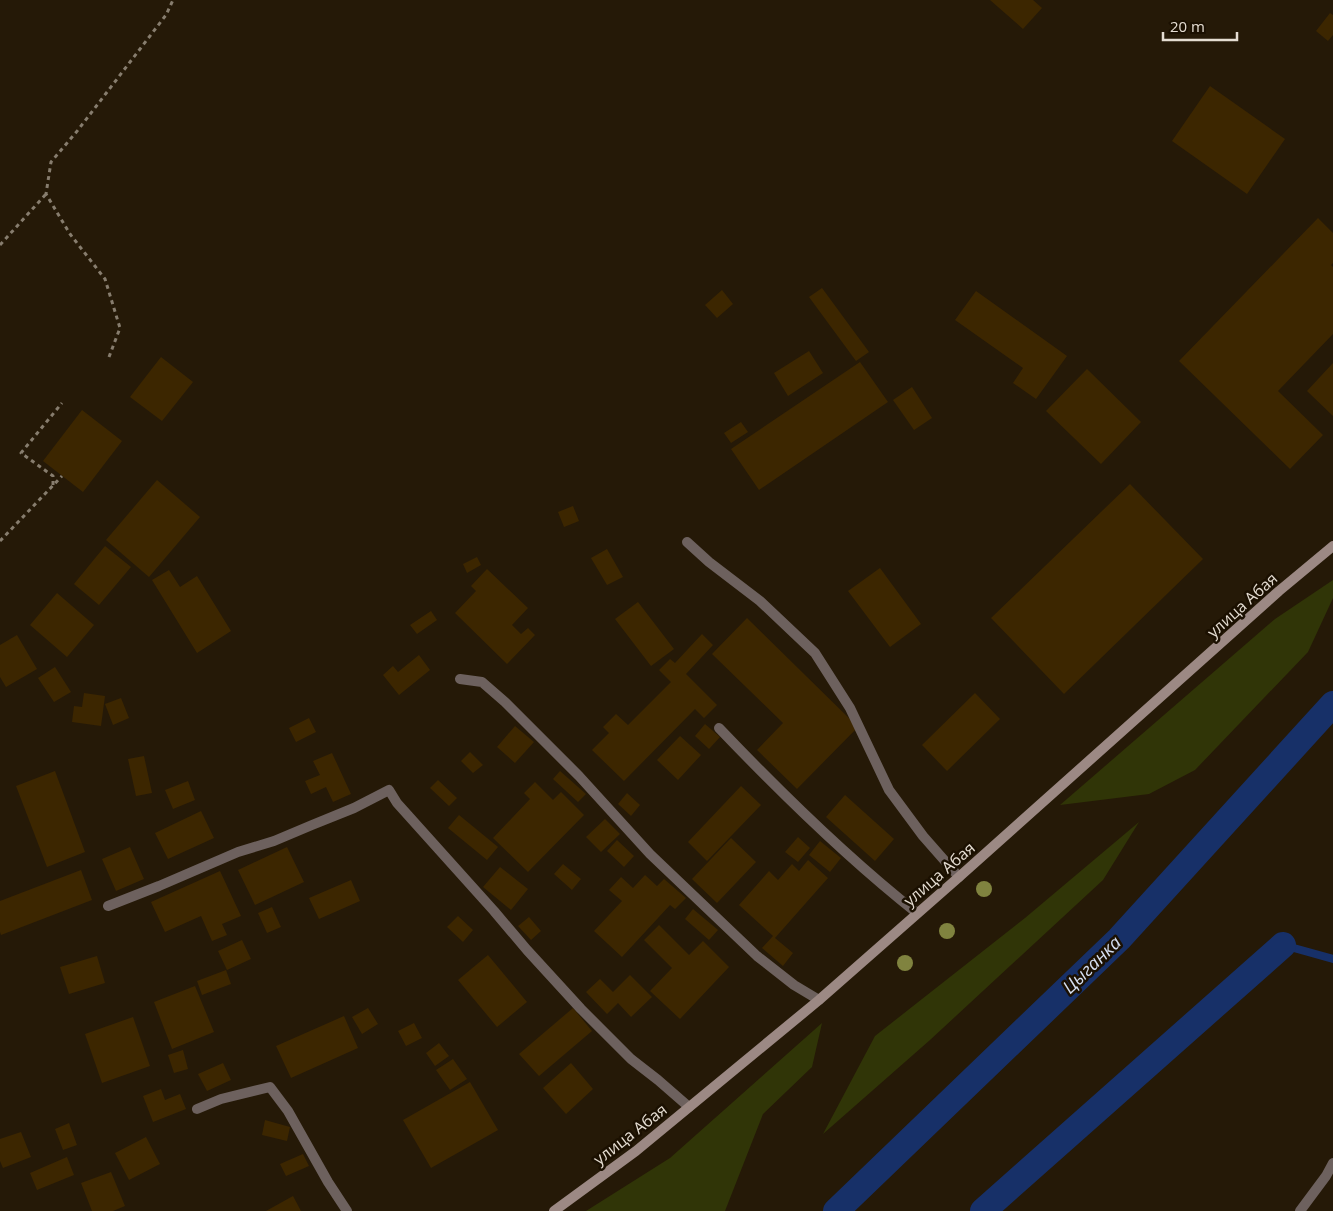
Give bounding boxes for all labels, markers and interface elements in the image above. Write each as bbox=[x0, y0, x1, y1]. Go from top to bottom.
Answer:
scale bar bbox=[1163, 10, 1237, 42]
text: 20 m bbox=[1170, 16, 1205, 36]
street label: улица Абая bbox=[1202, 567, 1282, 643]
street label: улица Абая bbox=[899, 837, 979, 911]
water label: Цыганка bbox=[1057, 930, 1126, 998]
street label: улица Абая bbox=[589, 1098, 671, 1170]

